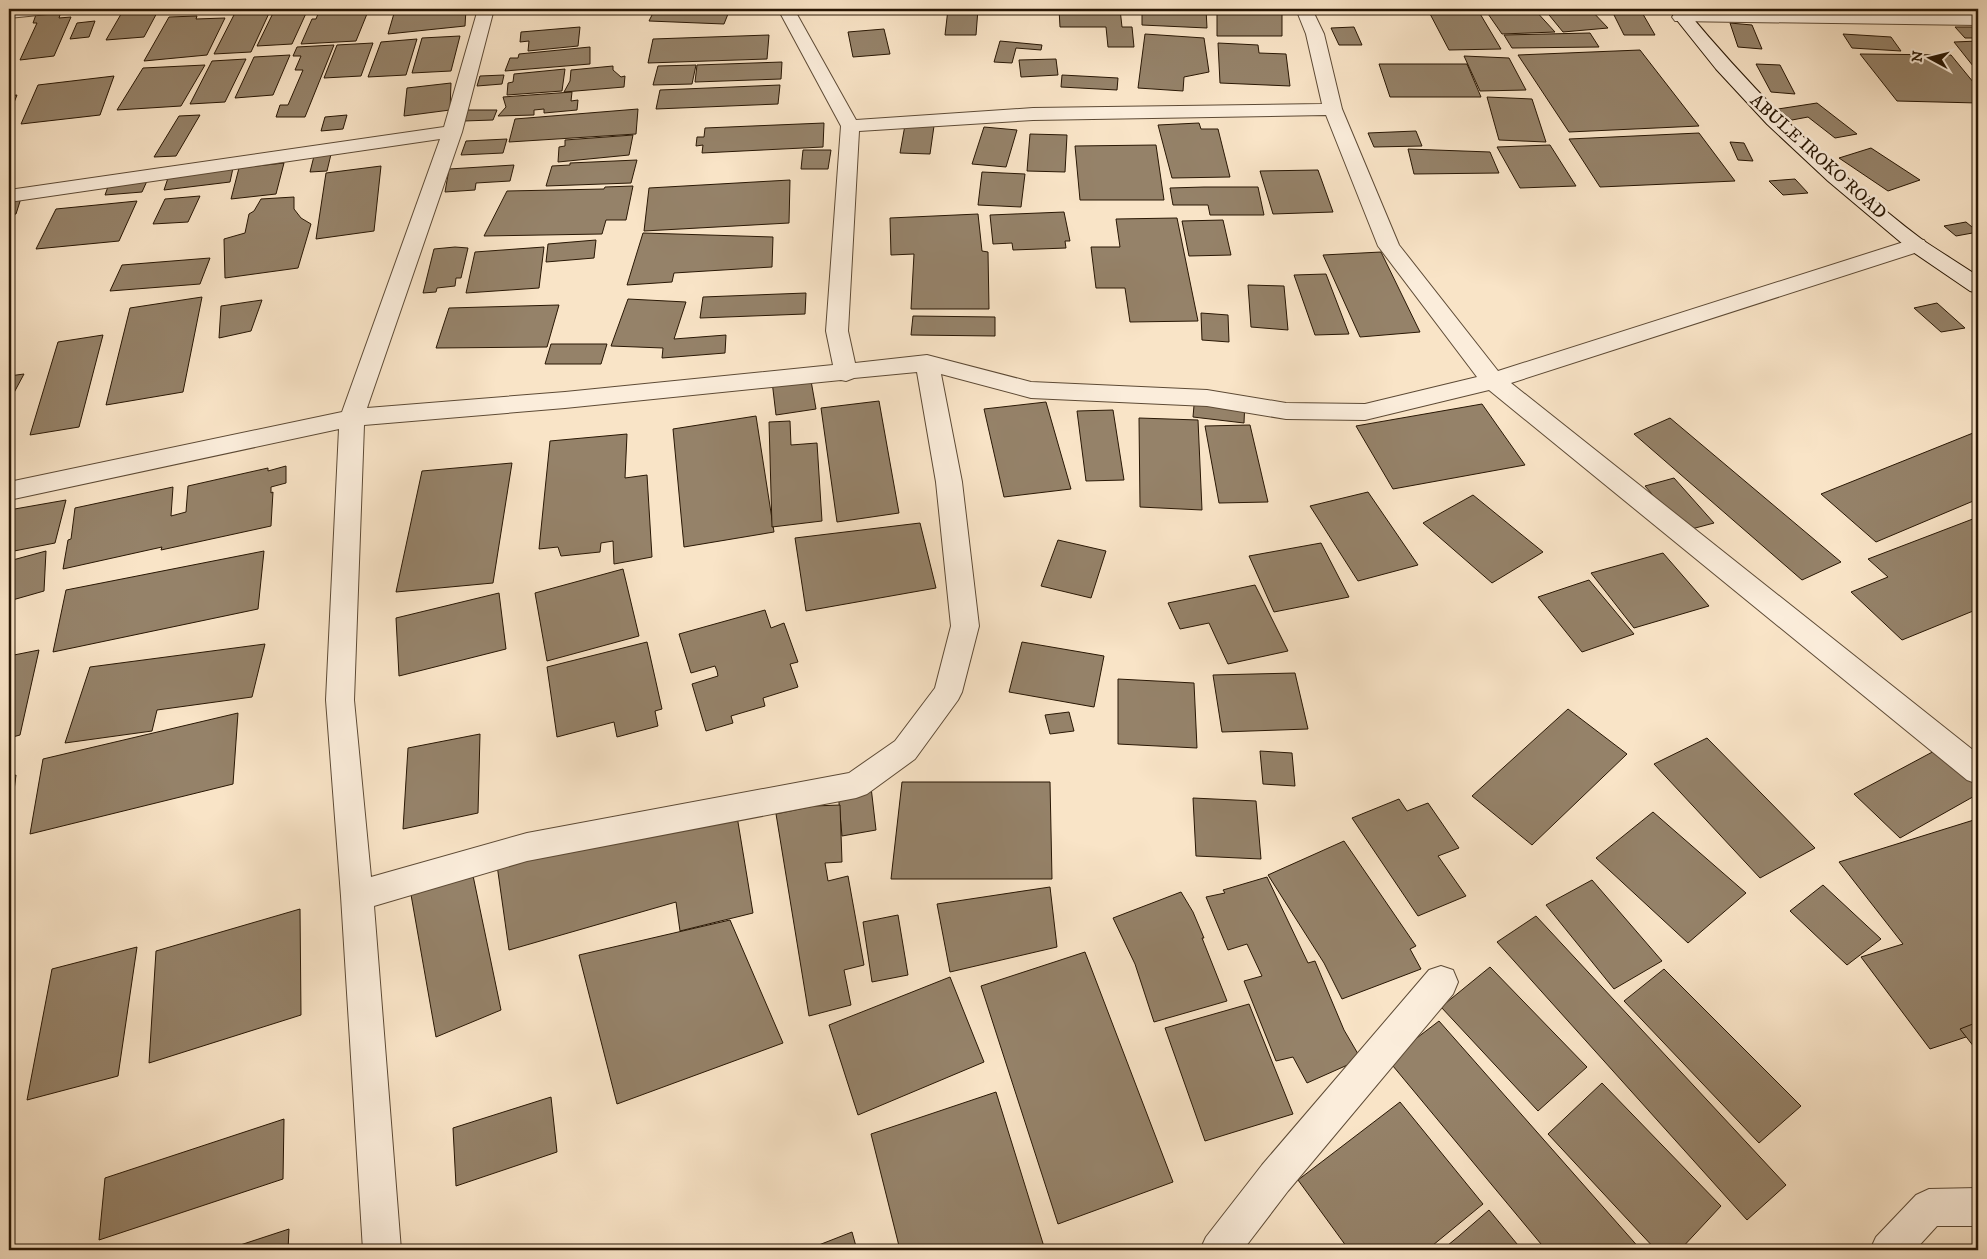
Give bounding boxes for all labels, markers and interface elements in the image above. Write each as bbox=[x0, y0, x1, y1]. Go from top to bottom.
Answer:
north arrow bbox=[1904, 32, 1954, 82]
text: N bbox=[1908, 49, 1928, 63]
street label: ABULE IROKO ROAD bbox=[1745, 90, 1891, 224]

